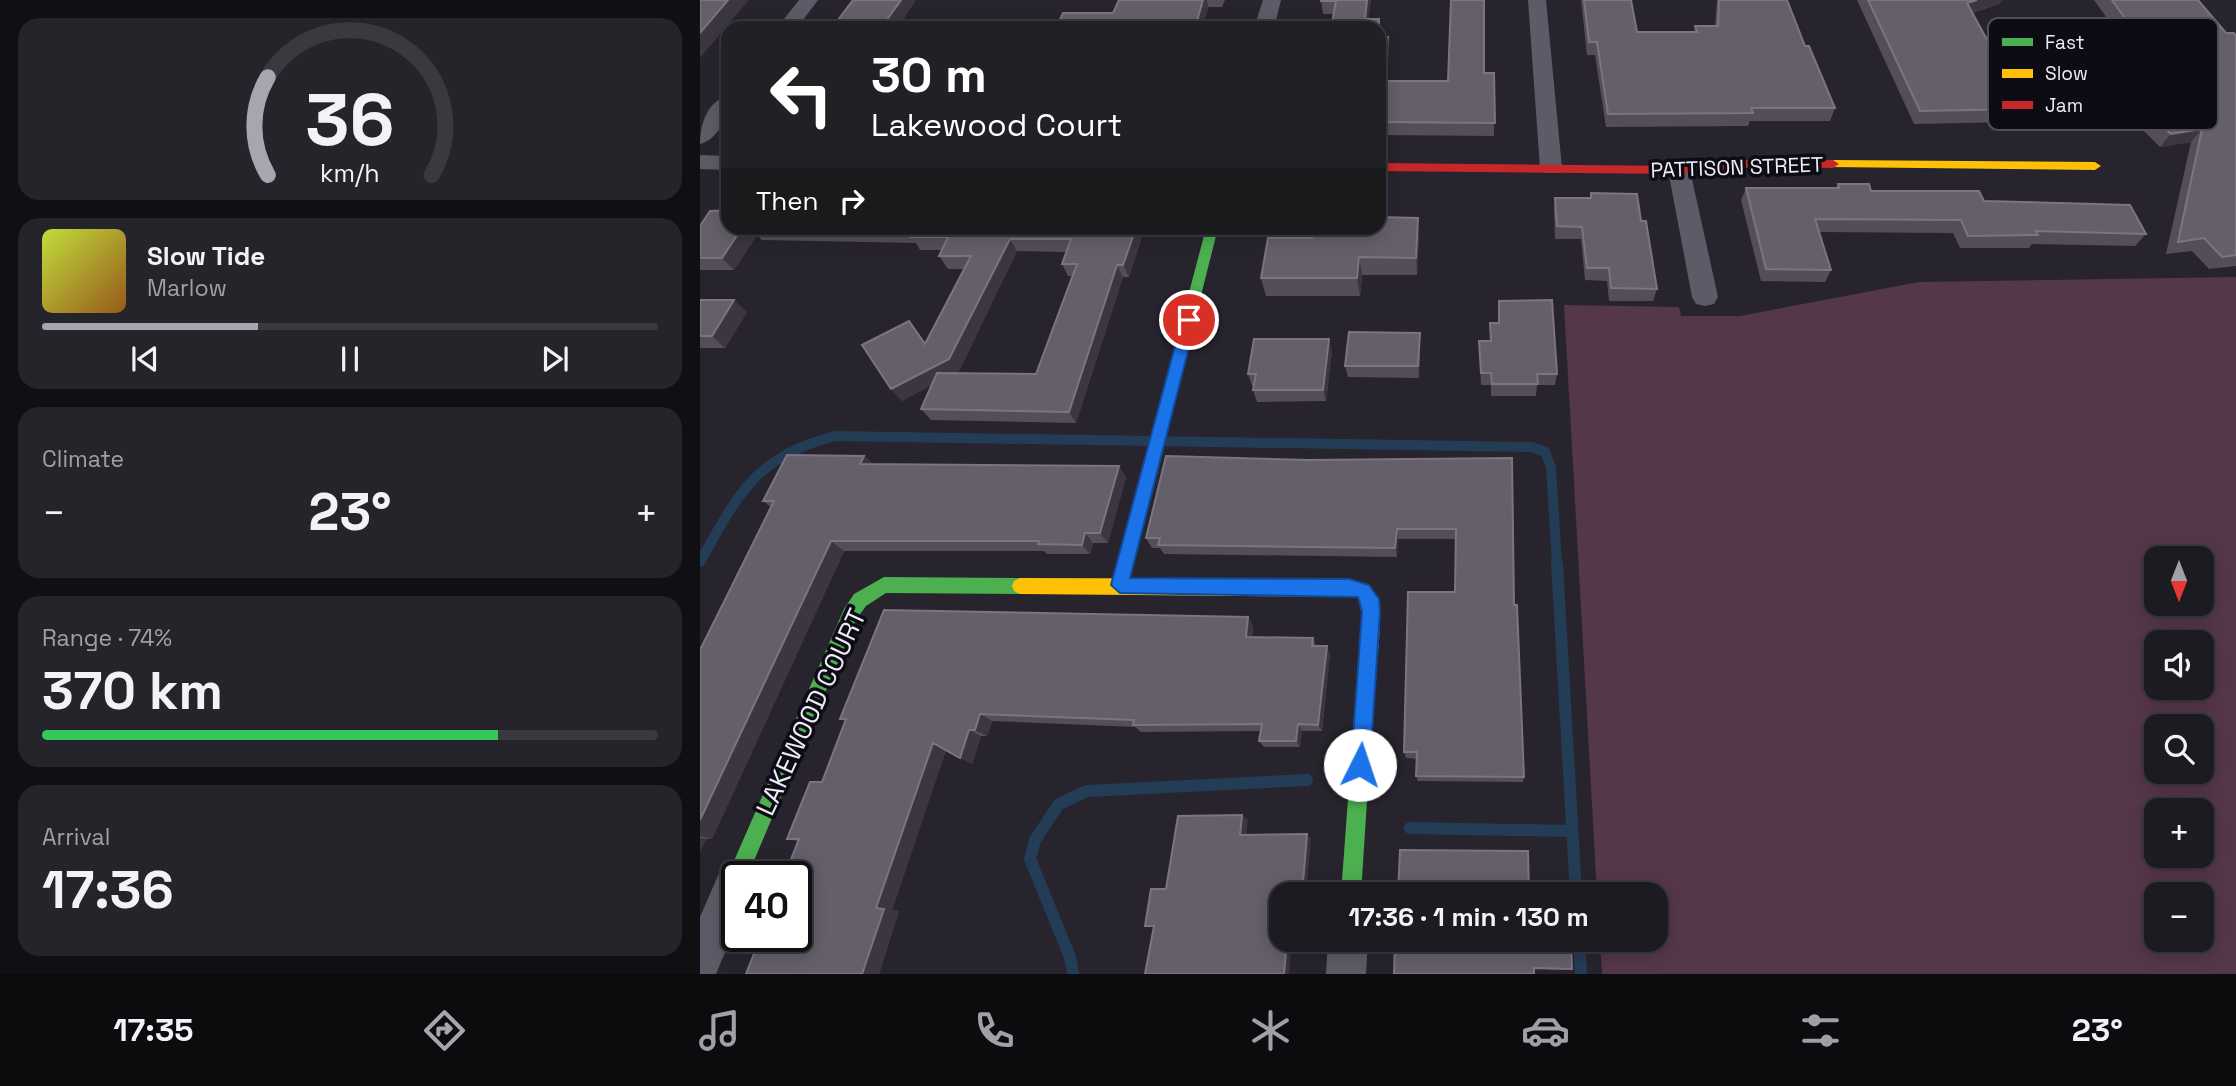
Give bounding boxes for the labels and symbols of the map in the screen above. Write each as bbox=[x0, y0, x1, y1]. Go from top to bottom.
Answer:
legend bbox=[1988, 18, 2218, 130]
text: Fast bbox=[2045, 30, 2085, 55]
text: Slow bbox=[2045, 61, 2088, 86]
text: Jam bbox=[2045, 93, 2083, 118]
street label: PATTISON STREET bbox=[1650, 150, 1824, 184]
pin bbox=[1159, 290, 1219, 350]
north arrow bbox=[2144, 546, 2214, 616]
street label: LAKEWOOD COURT bbox=[748, 603, 874, 821]
position arrow bbox=[1323, 728, 1397, 802]
speed limit sign: 40 bbox=[721, 861, 812, 952]

